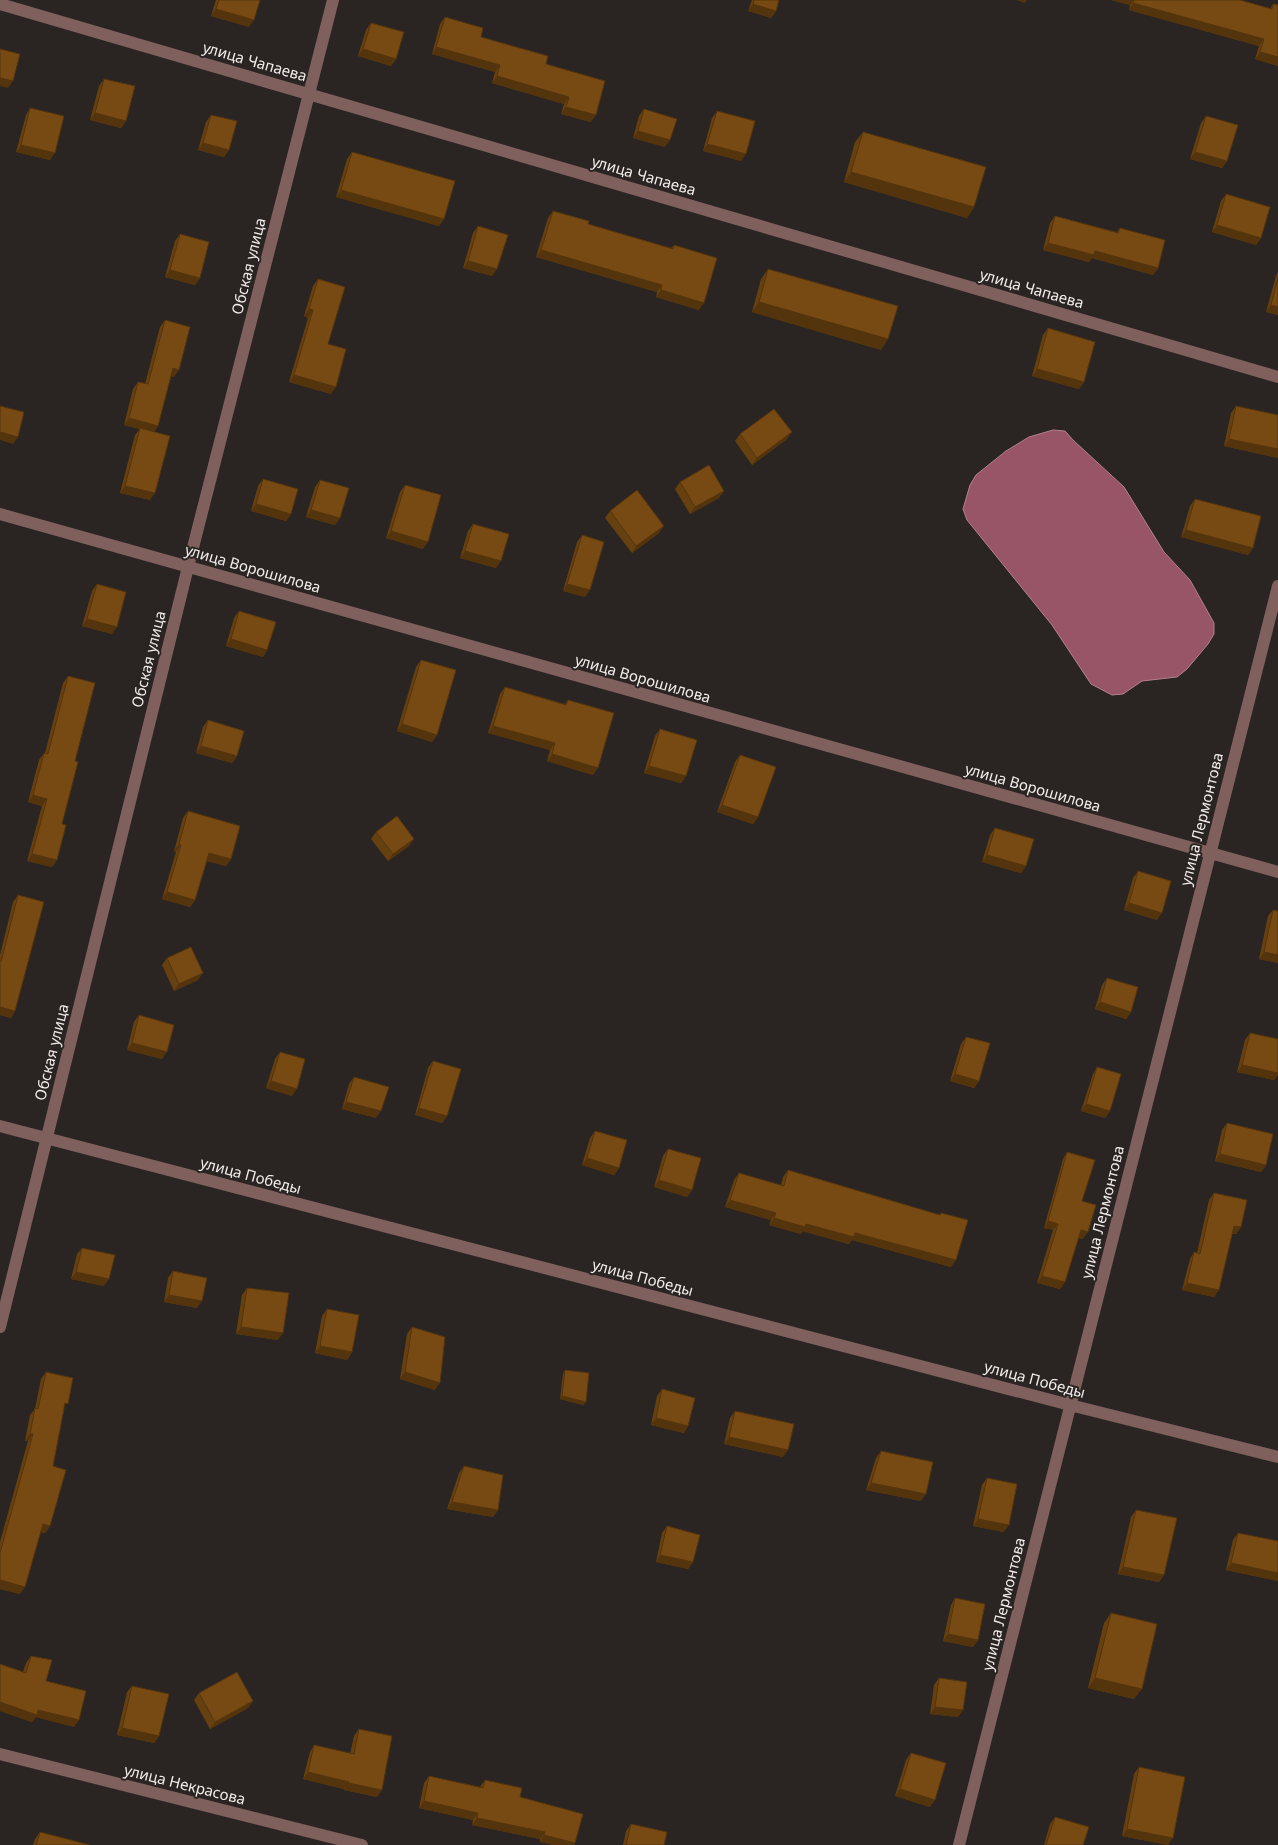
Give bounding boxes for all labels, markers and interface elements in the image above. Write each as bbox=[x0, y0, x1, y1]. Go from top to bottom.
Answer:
street label: улица Чапаева bbox=[201, 37, 309, 85]
street label: улица Чапаева bbox=[590, 151, 698, 199]
street label: Обская улица bbox=[226, 216, 270, 316]
street label: улица Чапаева bbox=[978, 264, 1086, 312]
street label: улица Ворошилова bbox=[183, 539, 323, 597]
street label: Обская улица bbox=[126, 609, 170, 709]
street label: улица Ворошилова bbox=[573, 649, 713, 707]
street label: улица Лермонтова bbox=[1175, 750, 1227, 888]
street label: улица Ворошилова bbox=[963, 758, 1103, 816]
street label: Обская улица bbox=[29, 1002, 73, 1102]
street label: улица Лермонтова bbox=[1076, 1143, 1128, 1281]
street label: улица Победы bbox=[198, 1152, 304, 1198]
street label: улица Победы bbox=[590, 1254, 696, 1300]
street label: улица Победы bbox=[982, 1356, 1088, 1402]
street label: улица Лермонтова bbox=[977, 1535, 1029, 1673]
street label: улица Некрасова bbox=[122, 1759, 248, 1809]

